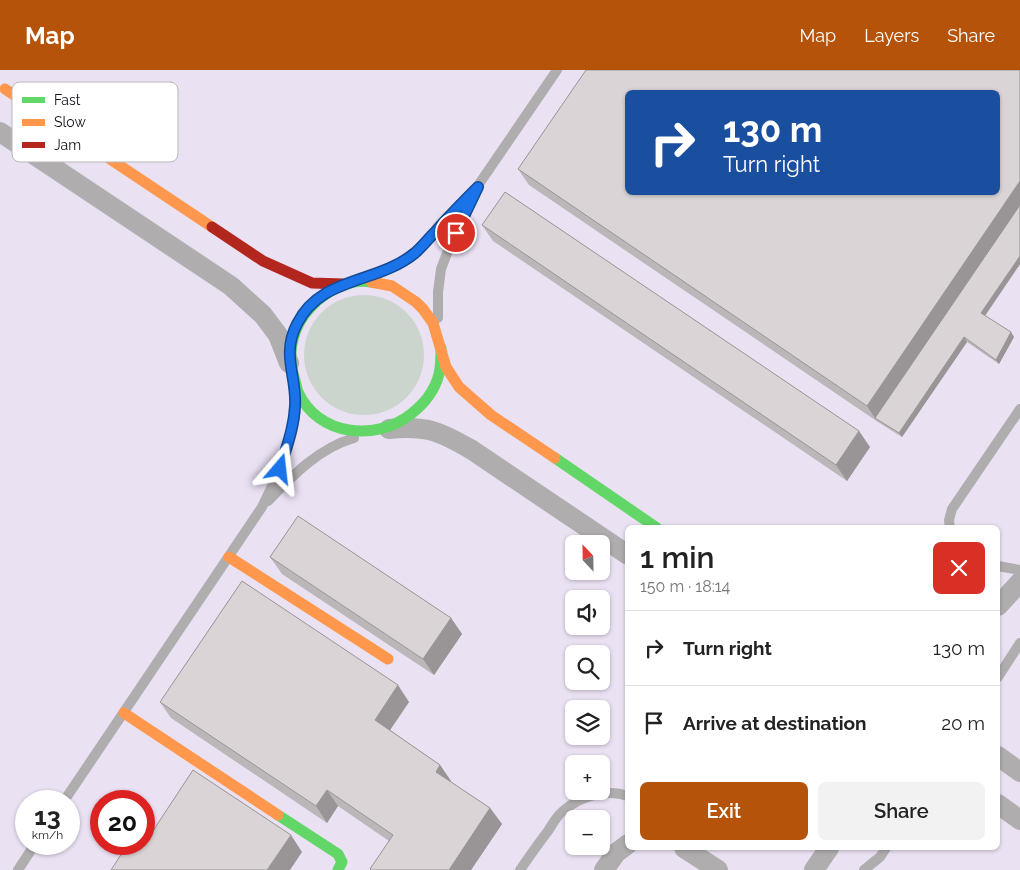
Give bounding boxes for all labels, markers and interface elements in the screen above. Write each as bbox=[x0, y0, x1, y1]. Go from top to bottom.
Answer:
text: Map bbox=[25, 21, 75, 50]
text: Map bbox=[800, 25, 836, 46]
text: Layers bbox=[864, 25, 919, 46]
text: Share bbox=[947, 25, 995, 46]
legend bbox=[12, 82, 178, 162]
text: Fast bbox=[54, 92, 81, 108]
text: 130 m bbox=[723, 109, 822, 150]
icon: right bbox=[640, 110, 705, 175]
text: Slow bbox=[54, 114, 86, 130]
text: Jam bbox=[54, 137, 81, 153]
text: Turn right bbox=[723, 151, 820, 177]
pin bbox=[435, 212, 477, 254]
icon: arrive bbox=[442, 219, 470, 247]
position arrow bbox=[253, 442, 305, 494]
north arrow bbox=[565, 535, 610, 580]
map controls bbox=[565, 535, 610, 855]
text: 1 min bbox=[640, 540, 715, 575]
button: close bbox=[933, 542, 985, 594]
text: 150 m · 18:14 bbox=[640, 577, 730, 596]
button: sound bbox=[565, 590, 610, 635]
icon: right bbox=[640, 634, 668, 662]
text: Turn right bbox=[683, 637, 772, 659]
text: 130 m bbox=[933, 637, 985, 659]
button: search bbox=[565, 645, 610, 690]
button: layers bbox=[565, 700, 610, 745]
icon: arrive bbox=[640, 709, 668, 737]
text: Arrive at destination bbox=[683, 712, 867, 734]
text: 20 m bbox=[941, 712, 985, 734]
button: + bbox=[565, 755, 610, 800]
button: Exit bbox=[640, 782, 808, 840]
button: Share bbox=[818, 782, 985, 840]
speed limit sign: 20 bbox=[90, 790, 155, 855]
text: 13 bbox=[34, 801, 61, 831]
button: − bbox=[565, 810, 610, 855]
text: km/h bbox=[32, 828, 63, 842]

